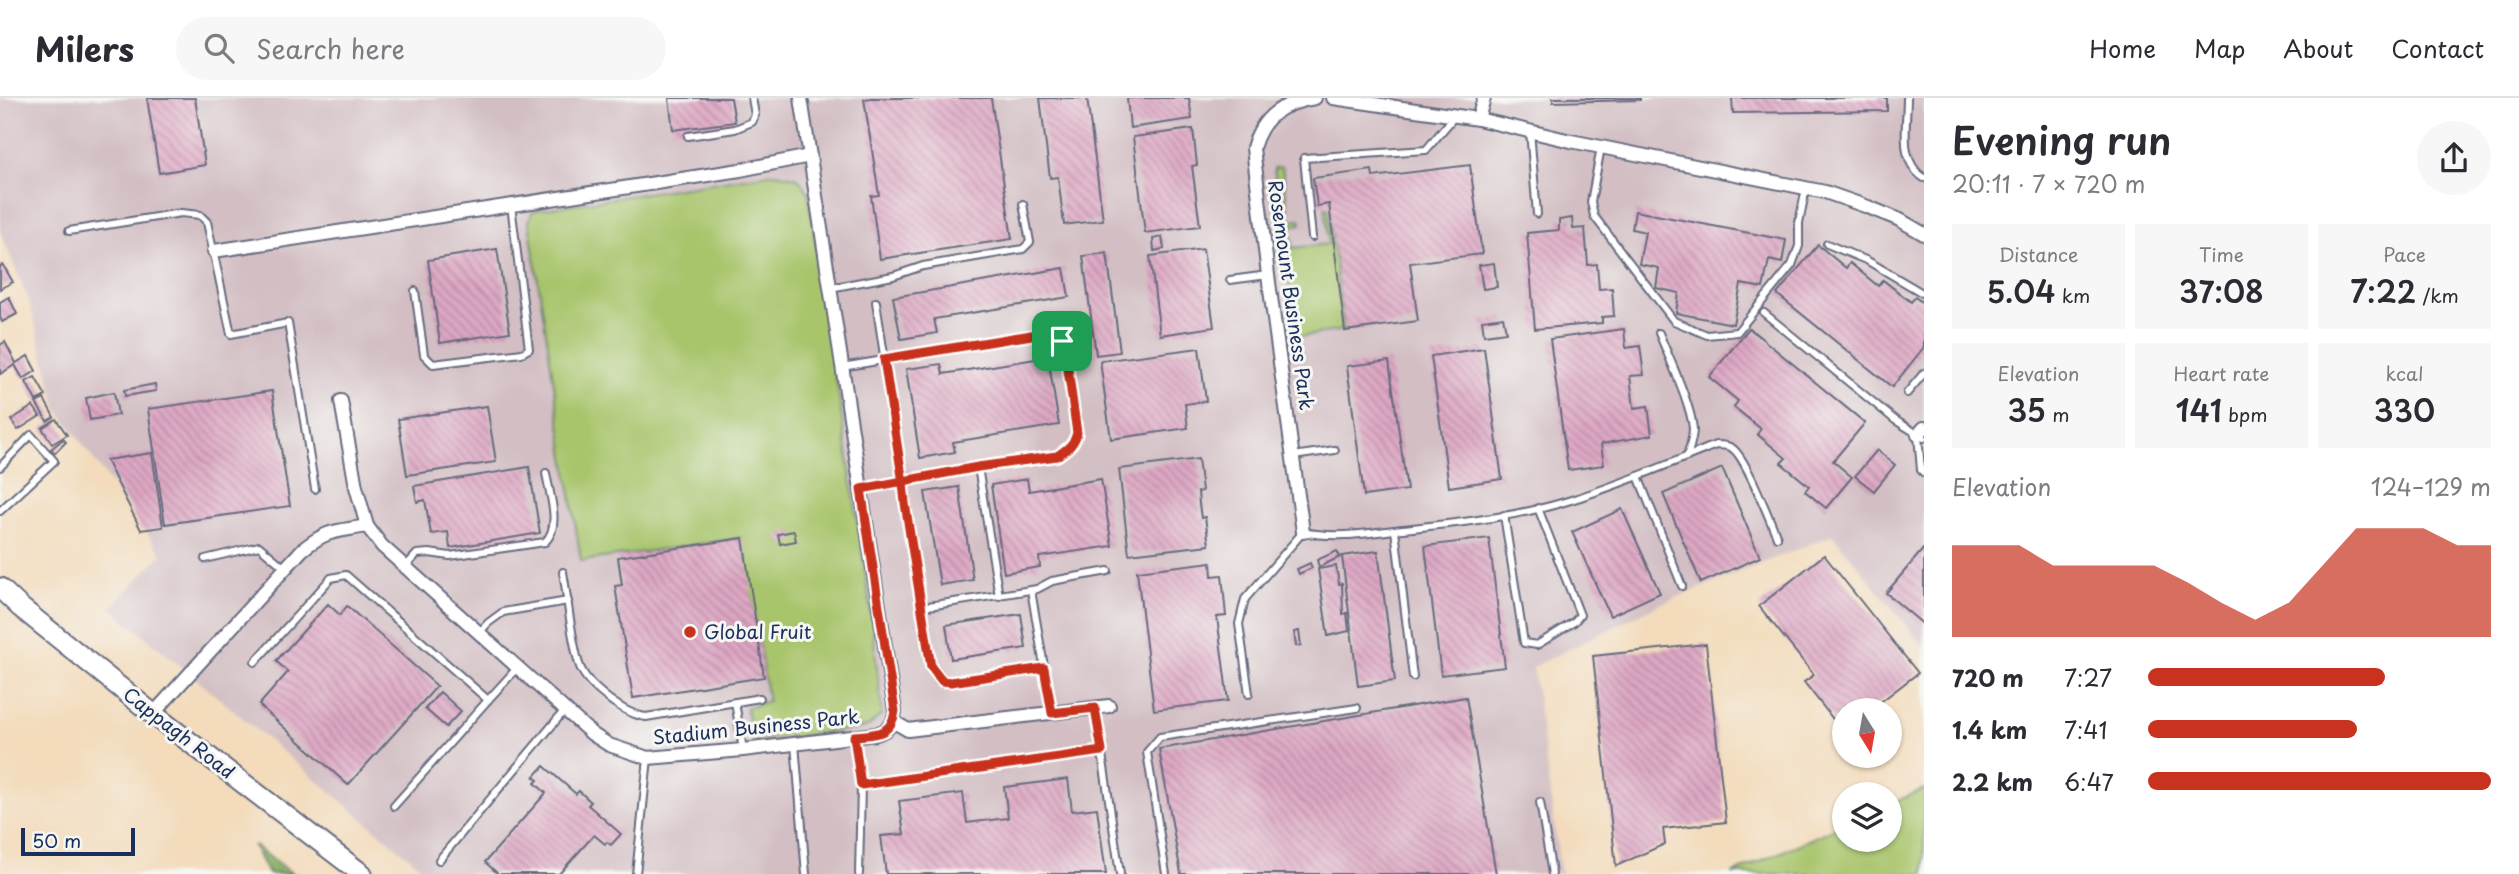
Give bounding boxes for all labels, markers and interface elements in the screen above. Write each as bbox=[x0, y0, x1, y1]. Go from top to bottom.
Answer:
search box bbox=[176, 17, 666, 80]
text: Milers bbox=[35, 23, 134, 73]
icon: search bbox=[200, 29, 238, 67]
text: Search here bbox=[256, 29, 405, 68]
text: Home bbox=[2089, 30, 2156, 66]
text: Map bbox=[2194, 30, 2245, 66]
text: About bbox=[2283, 30, 2353, 66]
text: Contact bbox=[2391, 30, 2484, 66]
text: Evening run bbox=[1952, 111, 2171, 168]
button: share bbox=[2417, 121, 2491, 195]
text: 20:11 · 7 × 720 m bbox=[1952, 166, 2145, 201]
street label: Rosemount Business Park bbox=[1262, 178, 1322, 412]
text: Distance bbox=[1999, 240, 2078, 268]
text: Time bbox=[2199, 240, 2244, 268]
text: Pace bbox=[2383, 240, 2426, 268]
text: 5.04 bbox=[1987, 268, 2056, 313]
text: 37:08 bbox=[2179, 268, 2264, 313]
text: 7:22 bbox=[2350, 268, 2416, 313]
text: km bbox=[2056, 281, 2090, 309]
text: /km bbox=[2416, 281, 2459, 309]
pin bbox=[1032, 311, 1092, 371]
icon: arrive bbox=[1043, 322, 1081, 360]
text: Elevation bbox=[1998, 359, 2079, 387]
text: Heart rate bbox=[2174, 359, 2269, 387]
text: kcal bbox=[2386, 359, 2423, 387]
text: 35 bbox=[2007, 387, 2046, 432]
text: 141 bbox=[2175, 387, 2222, 432]
text: 330 bbox=[2374, 387, 2435, 432]
text: m bbox=[2046, 400, 2070, 428]
text: bpm bbox=[2222, 400, 2268, 428]
text: Elevation bbox=[1952, 469, 2051, 504]
text: 124–129 m bbox=[2371, 469, 2491, 504]
place label: Global Fruit bbox=[704, 617, 812, 645]
marker: Global Fruit bbox=[682, 624, 698, 640]
text: 720 m bbox=[1952, 660, 2024, 695]
text: 7:27 bbox=[2064, 660, 2112, 695]
street label: Cappagh Road bbox=[118, 680, 241, 785]
north arrow bbox=[1832, 698, 1902, 768]
map controls bbox=[1832, 698, 1902, 852]
street label: Stadium Business Park bbox=[651, 701, 861, 751]
text: 1.4 km bbox=[1952, 712, 2027, 747]
text: 7:41 bbox=[2064, 712, 2107, 747]
text: 2.2 km bbox=[1952, 764, 2033, 799]
text: 6:47 bbox=[2064, 764, 2114, 799]
button: layers bbox=[1832, 782, 1902, 852]
scale bar bbox=[21, 825, 135, 857]
text: 50 m bbox=[32, 826, 81, 854]

